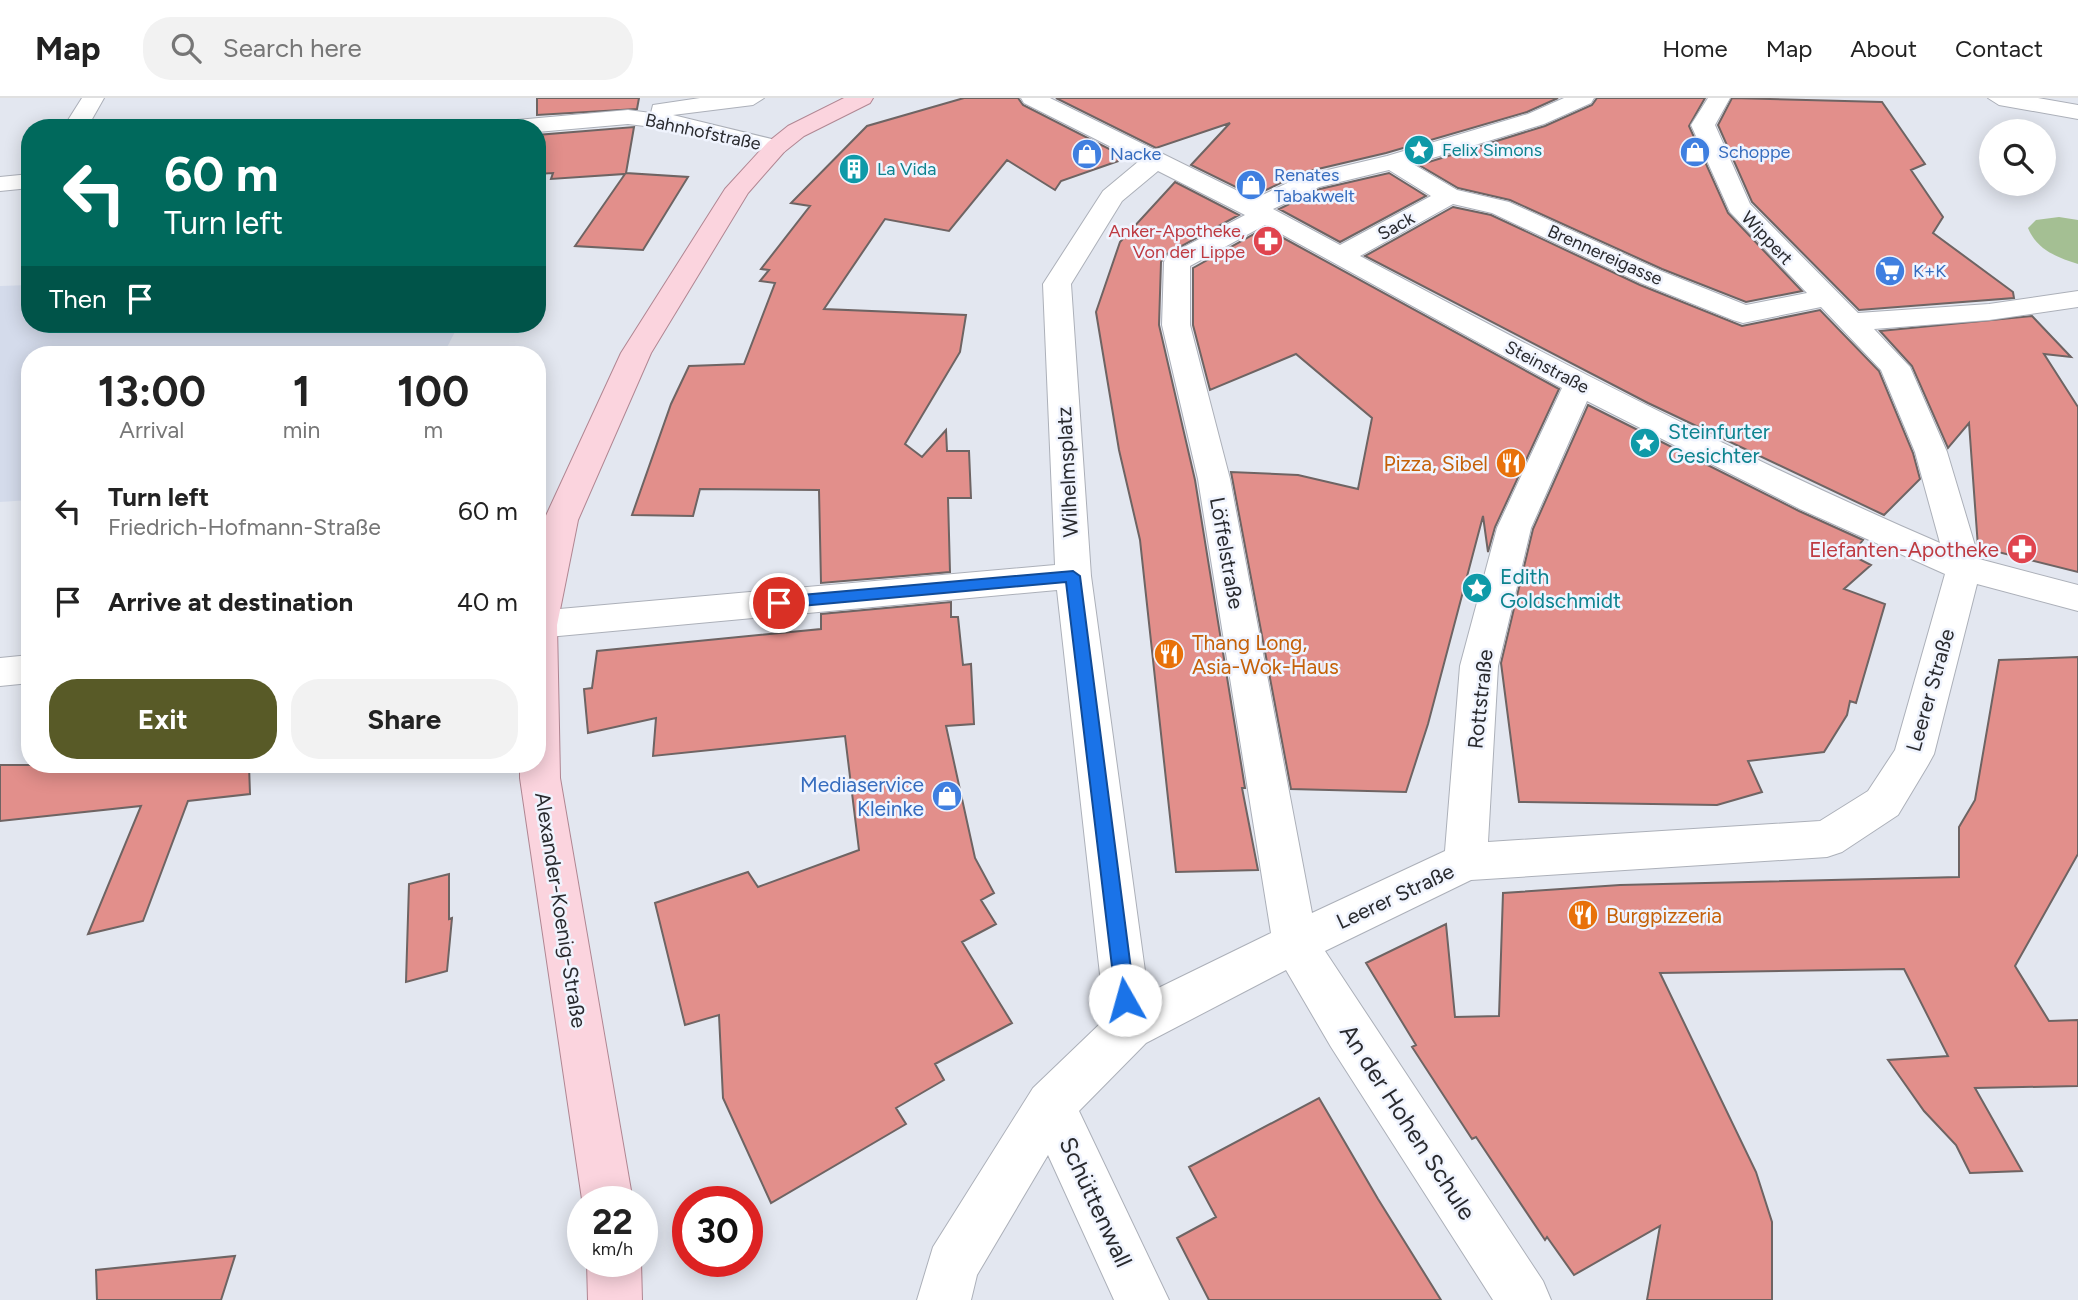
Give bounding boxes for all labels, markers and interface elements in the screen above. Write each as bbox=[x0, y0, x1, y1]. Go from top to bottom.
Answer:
search box bbox=[143, 17, 633, 80]
text: Map bbox=[35, 29, 101, 68]
icon: search bbox=[167, 29, 205, 67]
text: Search here bbox=[223, 32, 362, 64]
text: Home bbox=[1662, 34, 1728, 63]
text: Map bbox=[1766, 34, 1812, 63]
text: About bbox=[1850, 34, 1917, 63]
text: Contact bbox=[1955, 34, 2043, 63]
street label: Bahnhofstraße bbox=[643, 109, 763, 155]
map controls bbox=[1979, 119, 2056, 196]
button: search bbox=[1979, 119, 2056, 196]
place icon: Felix Simons bbox=[1402, 133, 1436, 167]
shop icon: Schoppe bbox=[1678, 135, 1712, 169]
shop icon: Nacke bbox=[1070, 137, 1104, 171]
place label: Felix Simons bbox=[1442, 139, 1542, 161]
place label: Schoppe bbox=[1718, 141, 1791, 163]
place label: Nacke bbox=[1110, 143, 1161, 165]
text: 60 m bbox=[164, 144, 279, 203]
icon: left bbox=[49, 147, 140, 238]
building icon: La Vida bbox=[837, 152, 871, 186]
place label: La Vida bbox=[877, 158, 936, 180]
place label: Renates Tabakwelt bbox=[1274, 164, 1355, 207]
shop icon: Renates Tabakwelt bbox=[1234, 168, 1268, 202]
text: Turn left bbox=[164, 204, 283, 242]
street label: Sack bbox=[1374, 207, 1418, 245]
street label: Wippert bbox=[1737, 207, 1797, 270]
place label: Anker-Apotheke, Von der Lippe bbox=[1108, 220, 1245, 263]
street label: Brennereigasse bbox=[1544, 220, 1666, 290]
pharmacy icon: Anker-Apotheke, Von der Lippe bbox=[1251, 224, 1285, 258]
supermarket icon: K+K bbox=[1873, 254, 1907, 288]
place label: K+K bbox=[1913, 260, 1946, 282]
icon: arrive bbox=[121, 280, 159, 318]
text: Then bbox=[49, 283, 107, 315]
street label: Steinstraße bbox=[1501, 336, 1593, 398]
text: 13:00 bbox=[98, 366, 206, 417]
text: 1 bbox=[293, 366, 310, 417]
text: 100 bbox=[397, 366, 469, 417]
street label: Wilhelmsplatz bbox=[1051, 406, 1083, 538]
text: Arrival bbox=[119, 416, 184, 444]
text: min bbox=[283, 416, 320, 444]
text: m bbox=[423, 416, 443, 444]
place label: Steinfurter Gesichter bbox=[1668, 419, 1770, 468]
place icon: Steinfurter Gesichter bbox=[1628, 426, 1662, 460]
restaurant icon: Pizza, Sibel bbox=[1494, 446, 1528, 480]
place label: Pizza, Sibel bbox=[1384, 451, 1488, 476]
text: Turn left bbox=[108, 481, 209, 513]
icon: left bbox=[49, 492, 87, 530]
text: 60 m bbox=[458, 495, 518, 527]
street label: Löffelstraße bbox=[1205, 495, 1249, 611]
text: Friedrich-Hofmann-Straße bbox=[108, 513, 381, 541]
pharmacy icon: Elefanten-Apotheke bbox=[2005, 532, 2039, 566]
place label: Elefanten-Apotheke bbox=[1809, 537, 1999, 562]
place label: Edith Goldschmidt bbox=[1500, 564, 1621, 613]
place icon: Edith Goldschmidt bbox=[1460, 571, 1494, 605]
pin bbox=[749, 573, 809, 633]
icon: arrive bbox=[49, 583, 87, 621]
icon: arrive bbox=[760, 584, 798, 622]
text: Arrive at destination bbox=[108, 586, 353, 618]
text: 40 m bbox=[457, 586, 518, 618]
street label: Leerer Straße bbox=[1901, 626, 1959, 754]
place label: Thang Long, Asia-Wok-Haus bbox=[1192, 630, 1339, 679]
restaurant icon: Thang Long, Asia-Wok-Haus bbox=[1152, 637, 1186, 671]
street label: Rottstraße bbox=[1462, 648, 1498, 750]
button: Exit bbox=[49, 679, 277, 759]
button: Share bbox=[291, 679, 518, 759]
place label: Mediaservice Kleinke bbox=[800, 772, 924, 821]
shop icon: Mediaservice Kleinke bbox=[930, 779, 964, 813]
street label: Alexander-Koenig-Straße bbox=[530, 790, 592, 1030]
street label: Leerer Straße bbox=[1332, 858, 1458, 934]
restaurant icon: Burgpizzeria bbox=[1566, 898, 1600, 932]
place label: Burgpizzeria bbox=[1606, 903, 1722, 928]
position arrow bbox=[1088, 963, 1162, 1037]
street label: An der Hohen Schule bbox=[1334, 1019, 1482, 1225]
street label: Schüttenwall bbox=[1053, 1132, 1139, 1272]
speed limit sign: 30 bbox=[672, 1186, 763, 1277]
text: 22 bbox=[592, 1201, 633, 1243]
text: km/h bbox=[592, 1238, 633, 1260]

